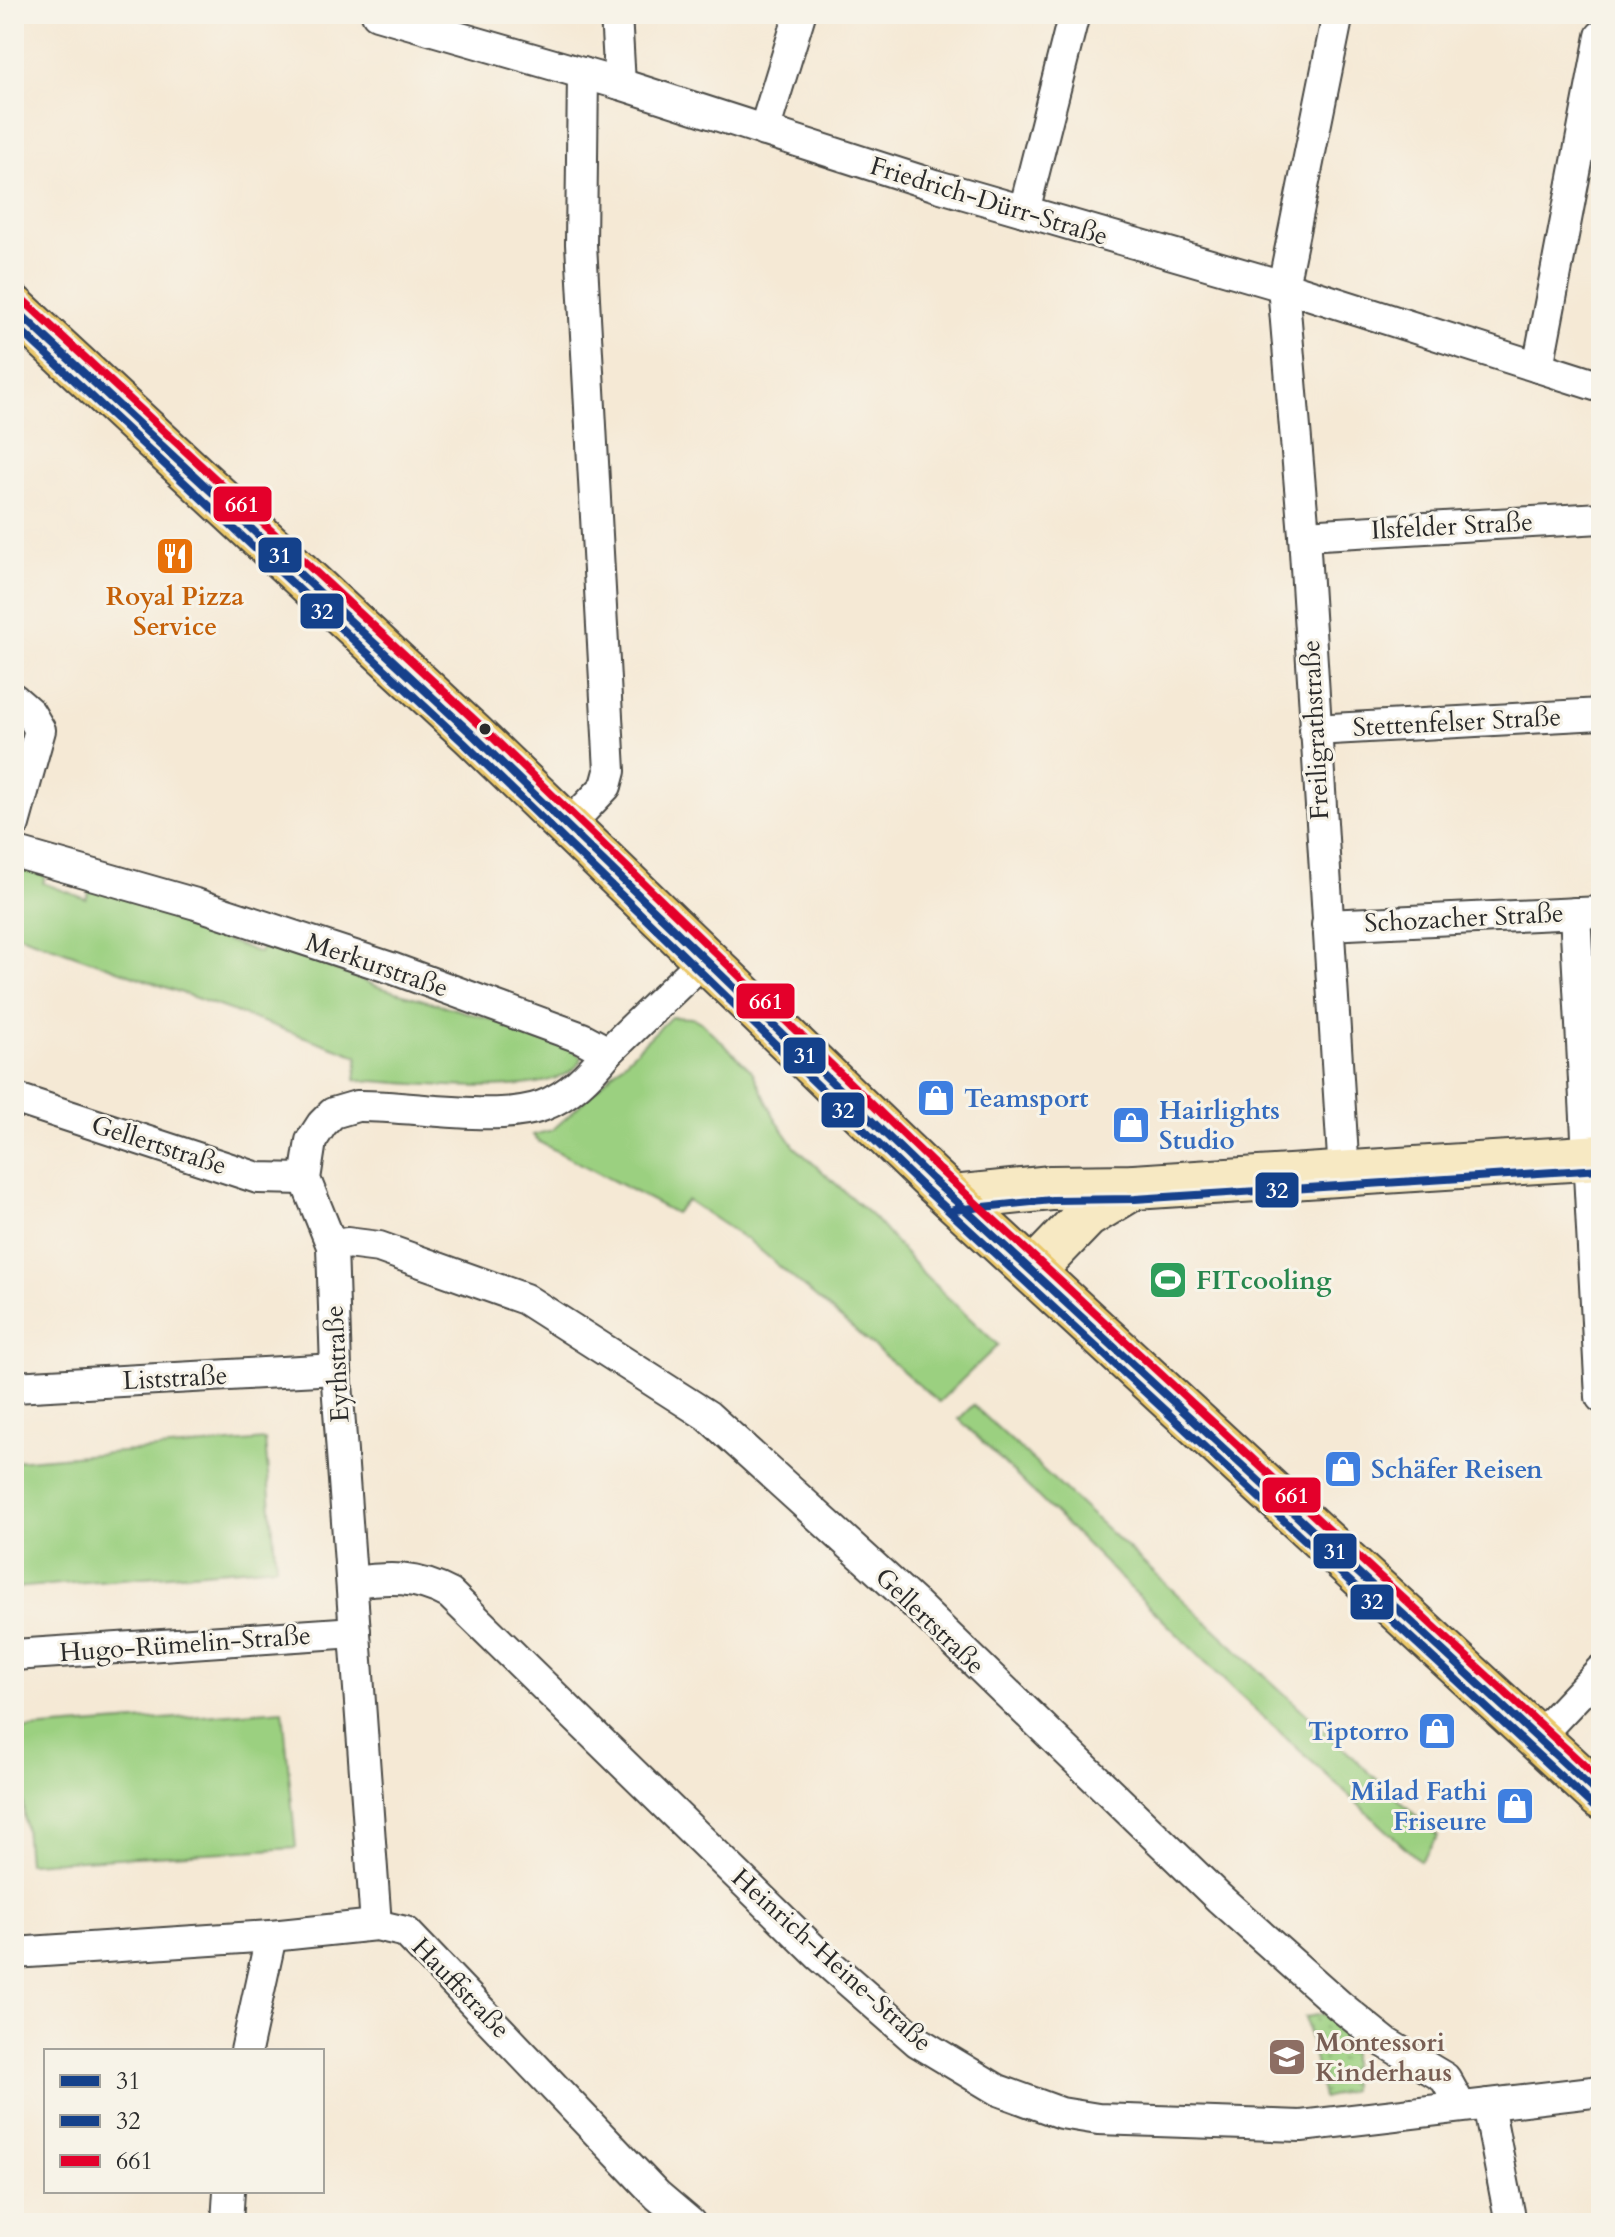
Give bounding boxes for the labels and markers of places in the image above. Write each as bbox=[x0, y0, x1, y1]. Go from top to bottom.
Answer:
restaurant icon: Royal Pizza Service bbox=[154, 535, 196, 577]
place label: Royal Pizza Service bbox=[106, 579, 244, 644]
unlabelled marker bbox=[477, 721, 493, 737]
shop icon: Teamsport bbox=[915, 1077, 957, 1119]
place label: Teamsport bbox=[964, 1081, 1088, 1116]
place label: Hairlights Studio bbox=[1159, 1093, 1280, 1158]
shop icon: Hairlights Studio bbox=[1110, 1104, 1152, 1146]
sports icon: FITcooling bbox=[1147, 1259, 1189, 1301]
place label: FITcooling bbox=[1196, 1263, 1332, 1298]
shop icon: Schäfer Reisen bbox=[1322, 1448, 1364, 1490]
place label: Schäfer Reisen bbox=[1371, 1452, 1543, 1487]
shop icon: Tiptorro bbox=[1416, 1710, 1458, 1752]
place label: Tiptorro bbox=[1308, 1714, 1409, 1749]
place label: Milad Fathi Friseure bbox=[1350, 1774, 1487, 1839]
shop icon: Milad Fathi Friseure bbox=[1494, 1785, 1536, 1827]
place label: Montessori Kinderhaus bbox=[1315, 2025, 1452, 2090]
school or university icon: Montessori Kinderhaus bbox=[1266, 2036, 1308, 2078]

